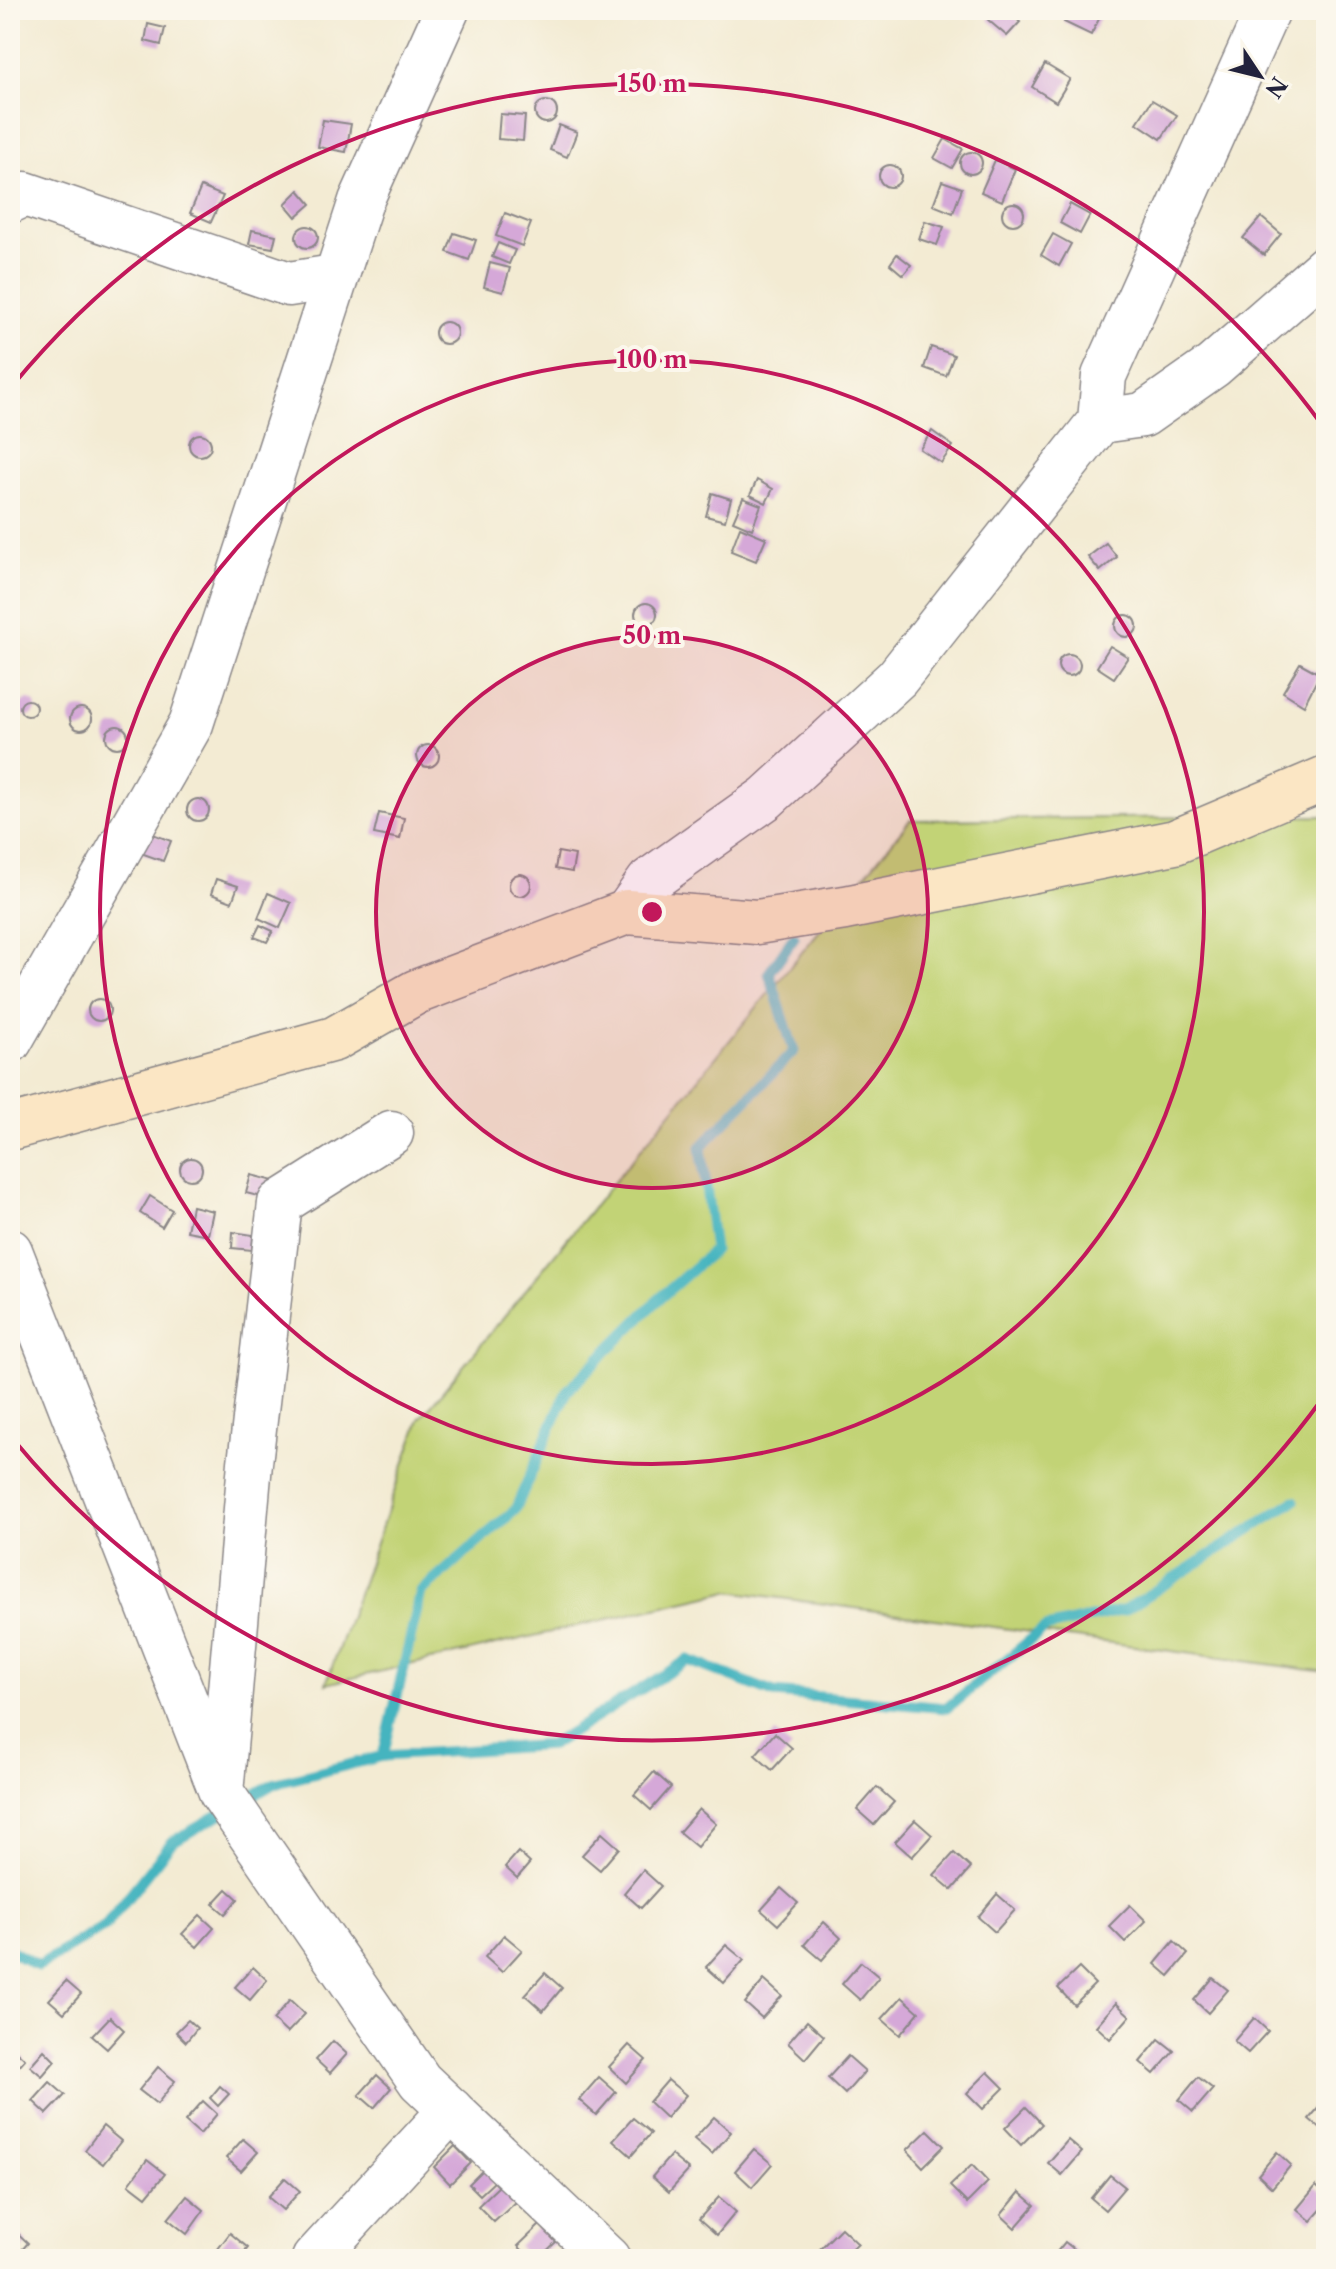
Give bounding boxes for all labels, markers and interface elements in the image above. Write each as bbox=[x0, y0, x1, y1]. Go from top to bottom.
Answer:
north arrow bbox=[1220, 36, 1300, 116]
text: 150 m bbox=[617, 69, 687, 98]
text: N bbox=[1259, 72, 1293, 103]
text: 100 m bbox=[616, 345, 688, 374]
text: 50 m bbox=[623, 621, 681, 650]
centre of rings bbox=[638, 898, 666, 926]

